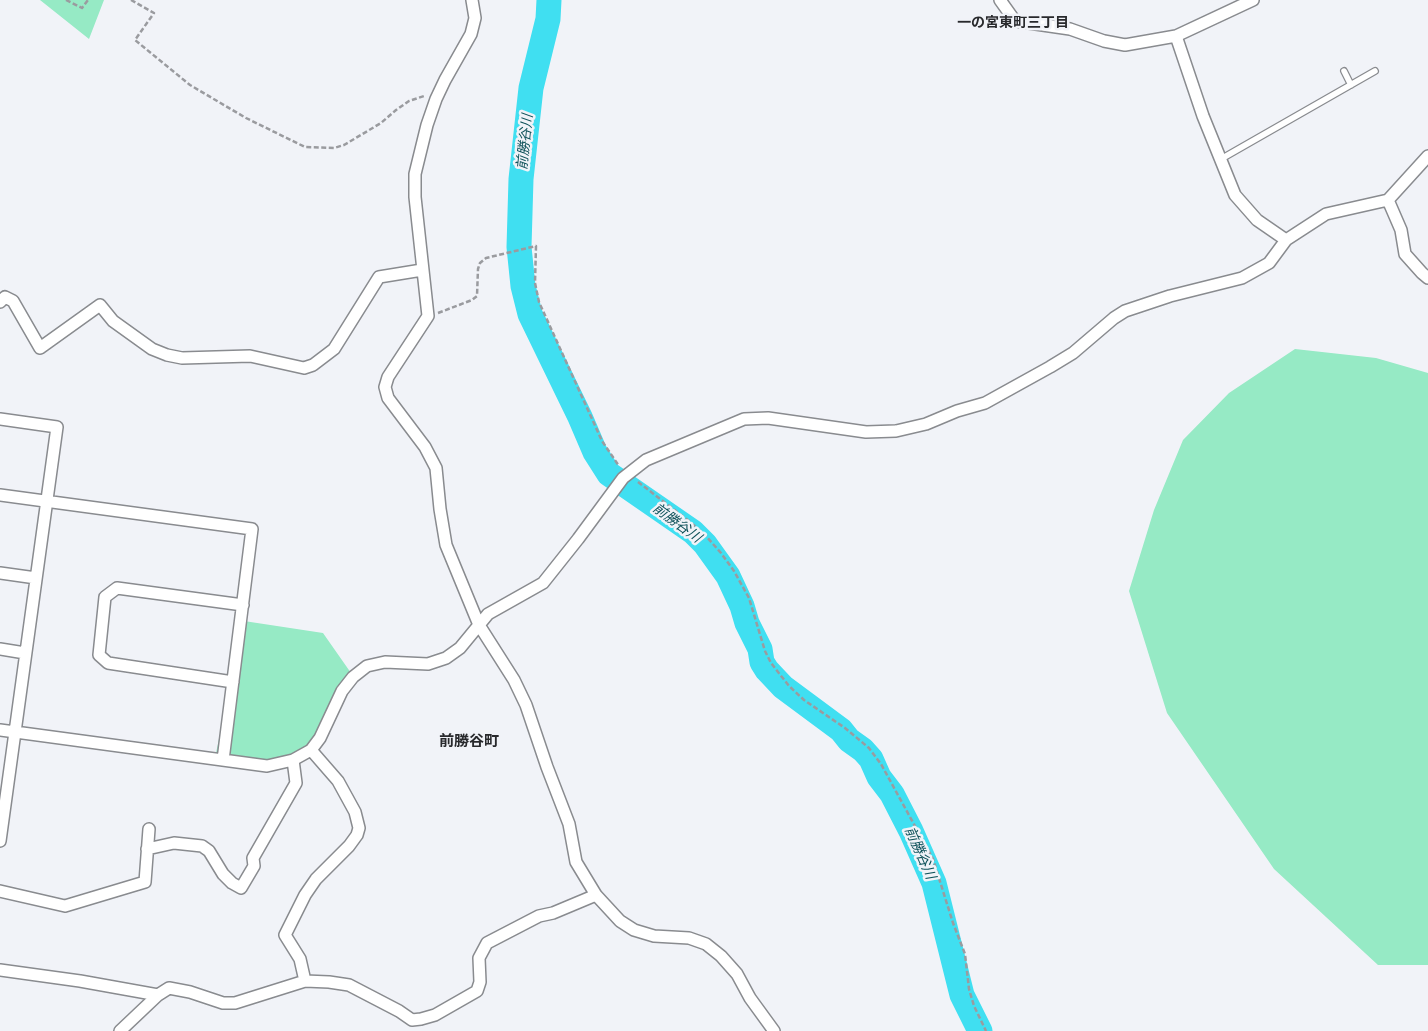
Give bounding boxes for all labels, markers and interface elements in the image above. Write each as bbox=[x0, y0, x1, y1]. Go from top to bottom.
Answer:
district label: 一の宮東町三丁目 bbox=[957, 15, 1069, 31]
water label: 前勝谷川 bbox=[514, 113, 536, 171]
water label: 前勝谷川 bbox=[649, 500, 705, 546]
district label: 前勝谷町 bbox=[439, 732, 499, 750]
water label: 前勝谷川 bbox=[901, 824, 939, 882]

